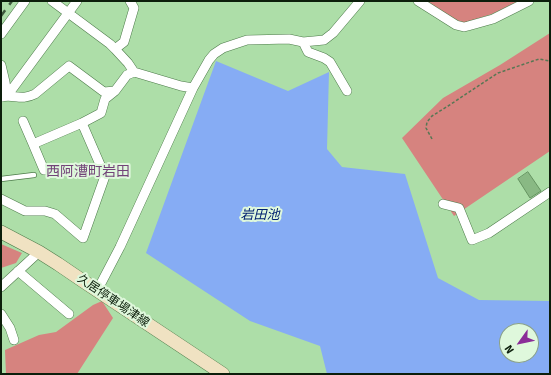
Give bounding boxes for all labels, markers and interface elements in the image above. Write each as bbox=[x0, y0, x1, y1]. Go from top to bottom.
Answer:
district label: 西阿漕町岩田 bbox=[46, 164, 130, 180]
water label: 岩田池 bbox=[241, 208, 279, 224]
street label: 久居停車場津線 bbox=[74, 272, 152, 330]
north arrow bbox=[499, 323, 539, 363]
text: N bbox=[502, 343, 517, 356]

